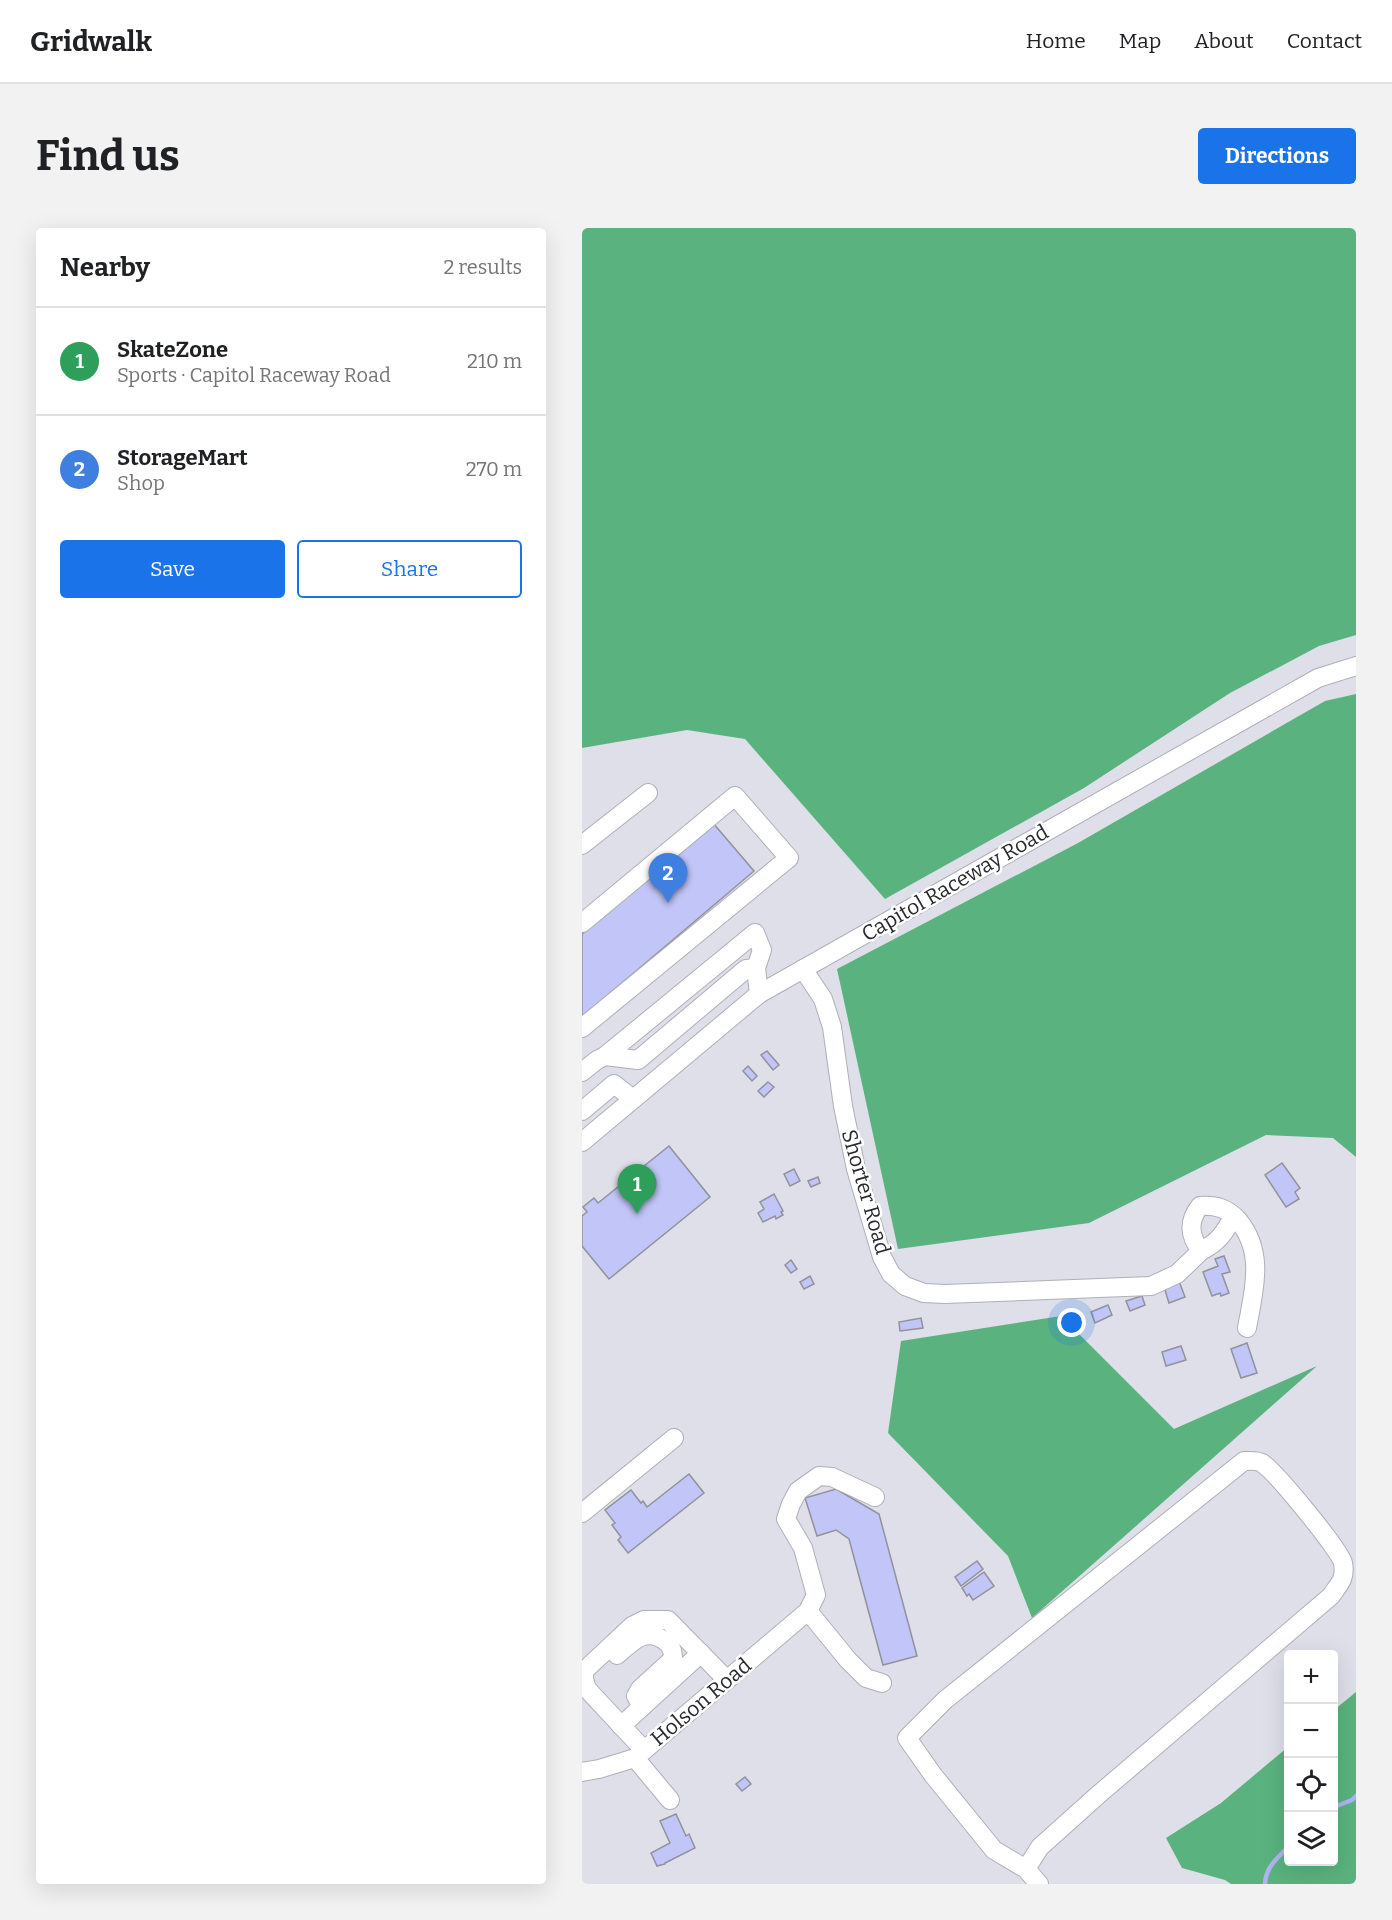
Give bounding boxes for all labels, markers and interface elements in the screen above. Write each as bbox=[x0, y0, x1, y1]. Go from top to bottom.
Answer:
text: Gridwalk bbox=[30, 25, 152, 58]
text: Home bbox=[1026, 28, 1086, 54]
text: Map bbox=[1119, 28, 1161, 54]
text: About bbox=[1194, 28, 1254, 54]
text: Contact bbox=[1287, 28, 1362, 54]
button: Directions bbox=[1198, 128, 1356, 184]
text: Find us bbox=[36, 131, 180, 181]
text: Nearby bbox=[60, 252, 150, 283]
text: 2 results bbox=[443, 255, 522, 279]
text: SkateZone bbox=[117, 336, 228, 363]
text: 1 bbox=[75, 349, 84, 373]
text: 210 m bbox=[467, 349, 522, 373]
text: Sports · Capitol Raceway Road bbox=[117, 363, 391, 387]
text: StorageMart bbox=[117, 444, 248, 471]
text: 2 bbox=[74, 457, 85, 481]
text: 270 m bbox=[466, 457, 522, 481]
text: Shop bbox=[117, 471, 165, 495]
button: Save bbox=[60, 540, 285, 598]
button: Share bbox=[297, 540, 522, 598]
street label: Capitol Raceway Road bbox=[857, 819, 1053, 947]
pin: 2 bbox=[648, 854, 688, 903]
street label: Shorter Road bbox=[836, 1127, 896, 1257]
pin: 1 bbox=[618, 1164, 656, 1214]
your location bbox=[1057, 1308, 1086, 1337]
map controls bbox=[1284, 1650, 1338, 1866]
button: + bbox=[1284, 1650, 1338, 1704]
street label: Holson Road bbox=[645, 1652, 757, 1752]
button: − bbox=[1284, 1704, 1338, 1758]
button: locate bbox=[1284, 1758, 1338, 1812]
button: layers bbox=[1284, 1812, 1338, 1866]

